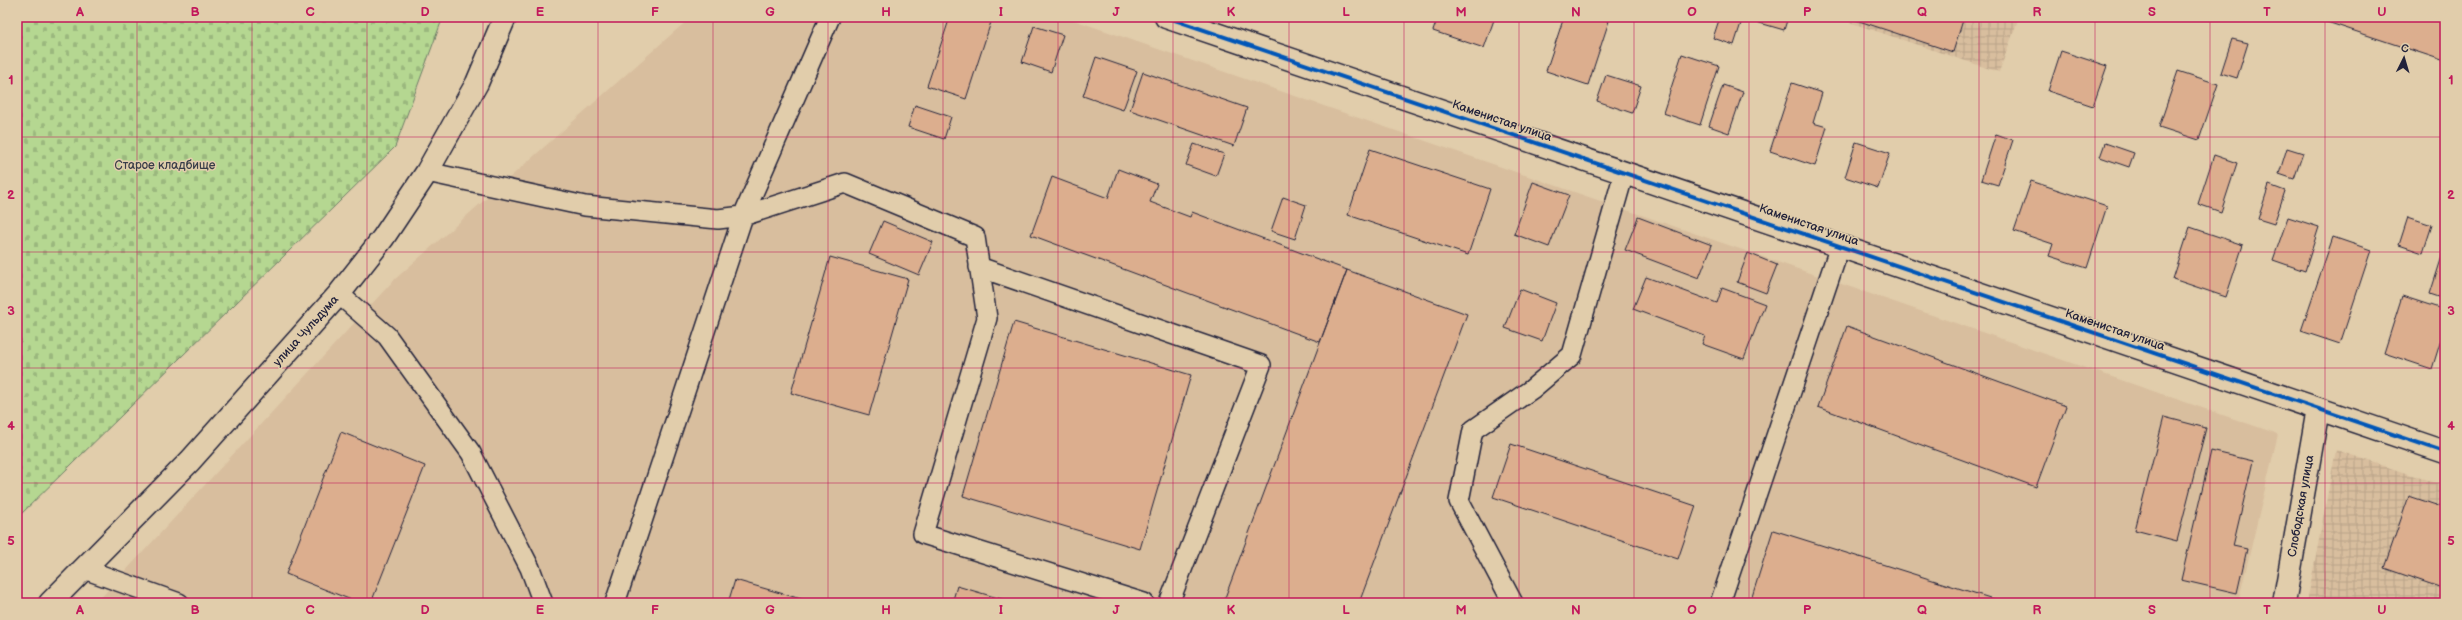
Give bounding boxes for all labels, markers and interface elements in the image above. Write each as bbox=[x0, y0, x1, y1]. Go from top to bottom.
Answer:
text: A bbox=[75, 4, 84, 20]
text: B bbox=[190, 4, 200, 20]
text: C bbox=[305, 4, 315, 20]
text: D bbox=[420, 4, 430, 20]
text: E bbox=[536, 4, 545, 20]
text: F bbox=[651, 4, 659, 20]
text: G bbox=[765, 4, 775, 20]
text: H bbox=[881, 4, 891, 20]
text: I bbox=[999, 4, 1003, 20]
text: J bbox=[1112, 4, 1120, 20]
text: K bbox=[1227, 4, 1236, 20]
text: L bbox=[1342, 4, 1350, 20]
text: M bbox=[1455, 4, 1467, 20]
text: N bbox=[1571, 4, 1581, 20]
text: O bbox=[1687, 4, 1697, 20]
text: P bbox=[1803, 4, 1812, 20]
text: Q bbox=[1917, 4, 1927, 20]
text: R bbox=[2033, 4, 2042, 20]
text: S bbox=[2148, 4, 2156, 20]
text: T bbox=[2263, 4, 2271, 20]
text: U bbox=[2377, 4, 2387, 20]
north arrow bbox=[2384, 38, 2424, 78]
text: С bbox=[2400, 42, 2410, 55]
text: 1 bbox=[8, 72, 14, 88]
text: 1 bbox=[2448, 72, 2454, 88]
street label: Каменистая улица bbox=[1450, 97, 1554, 145]
park label: Старое кладбище bbox=[115, 158, 216, 173]
text: 2 bbox=[7, 187, 15, 203]
text: 2 bbox=[2447, 187, 2455, 203]
street label: Каменистая улица bbox=[1757, 201, 1861, 249]
street label: улица Чульдума bbox=[270, 292, 342, 370]
text: 3 bbox=[7, 303, 15, 319]
text: 3 bbox=[2447, 303, 2455, 319]
street label: Каменистая улица bbox=[2063, 306, 2167, 354]
text: 4 bbox=[7, 418, 15, 434]
text: 4 bbox=[2447, 418, 2455, 434]
street label: Слободская улица bbox=[2285, 454, 2317, 558]
text: 5 bbox=[7, 533, 15, 549]
text: 5 bbox=[2447, 533, 2455, 549]
text: A bbox=[75, 602, 84, 618]
text: B bbox=[190, 602, 200, 618]
text: C bbox=[305, 602, 315, 618]
text: D bbox=[420, 602, 430, 618]
text: E bbox=[536, 602, 545, 618]
text: F bbox=[651, 602, 659, 618]
text: G bbox=[765, 602, 775, 618]
text: H bbox=[881, 602, 891, 618]
text: I bbox=[999, 602, 1003, 618]
text: J bbox=[1112, 602, 1120, 618]
text: K bbox=[1227, 602, 1236, 618]
text: L bbox=[1342, 602, 1350, 618]
text: M bbox=[1455, 602, 1467, 618]
text: N bbox=[1571, 602, 1581, 618]
text: O bbox=[1687, 602, 1697, 618]
text: P bbox=[1803, 602, 1812, 618]
text: Q bbox=[1917, 602, 1927, 618]
text: R bbox=[2033, 602, 2042, 618]
text: S bbox=[2148, 602, 2156, 618]
text: T bbox=[2263, 602, 2271, 618]
text: U bbox=[2377, 602, 2387, 618]

